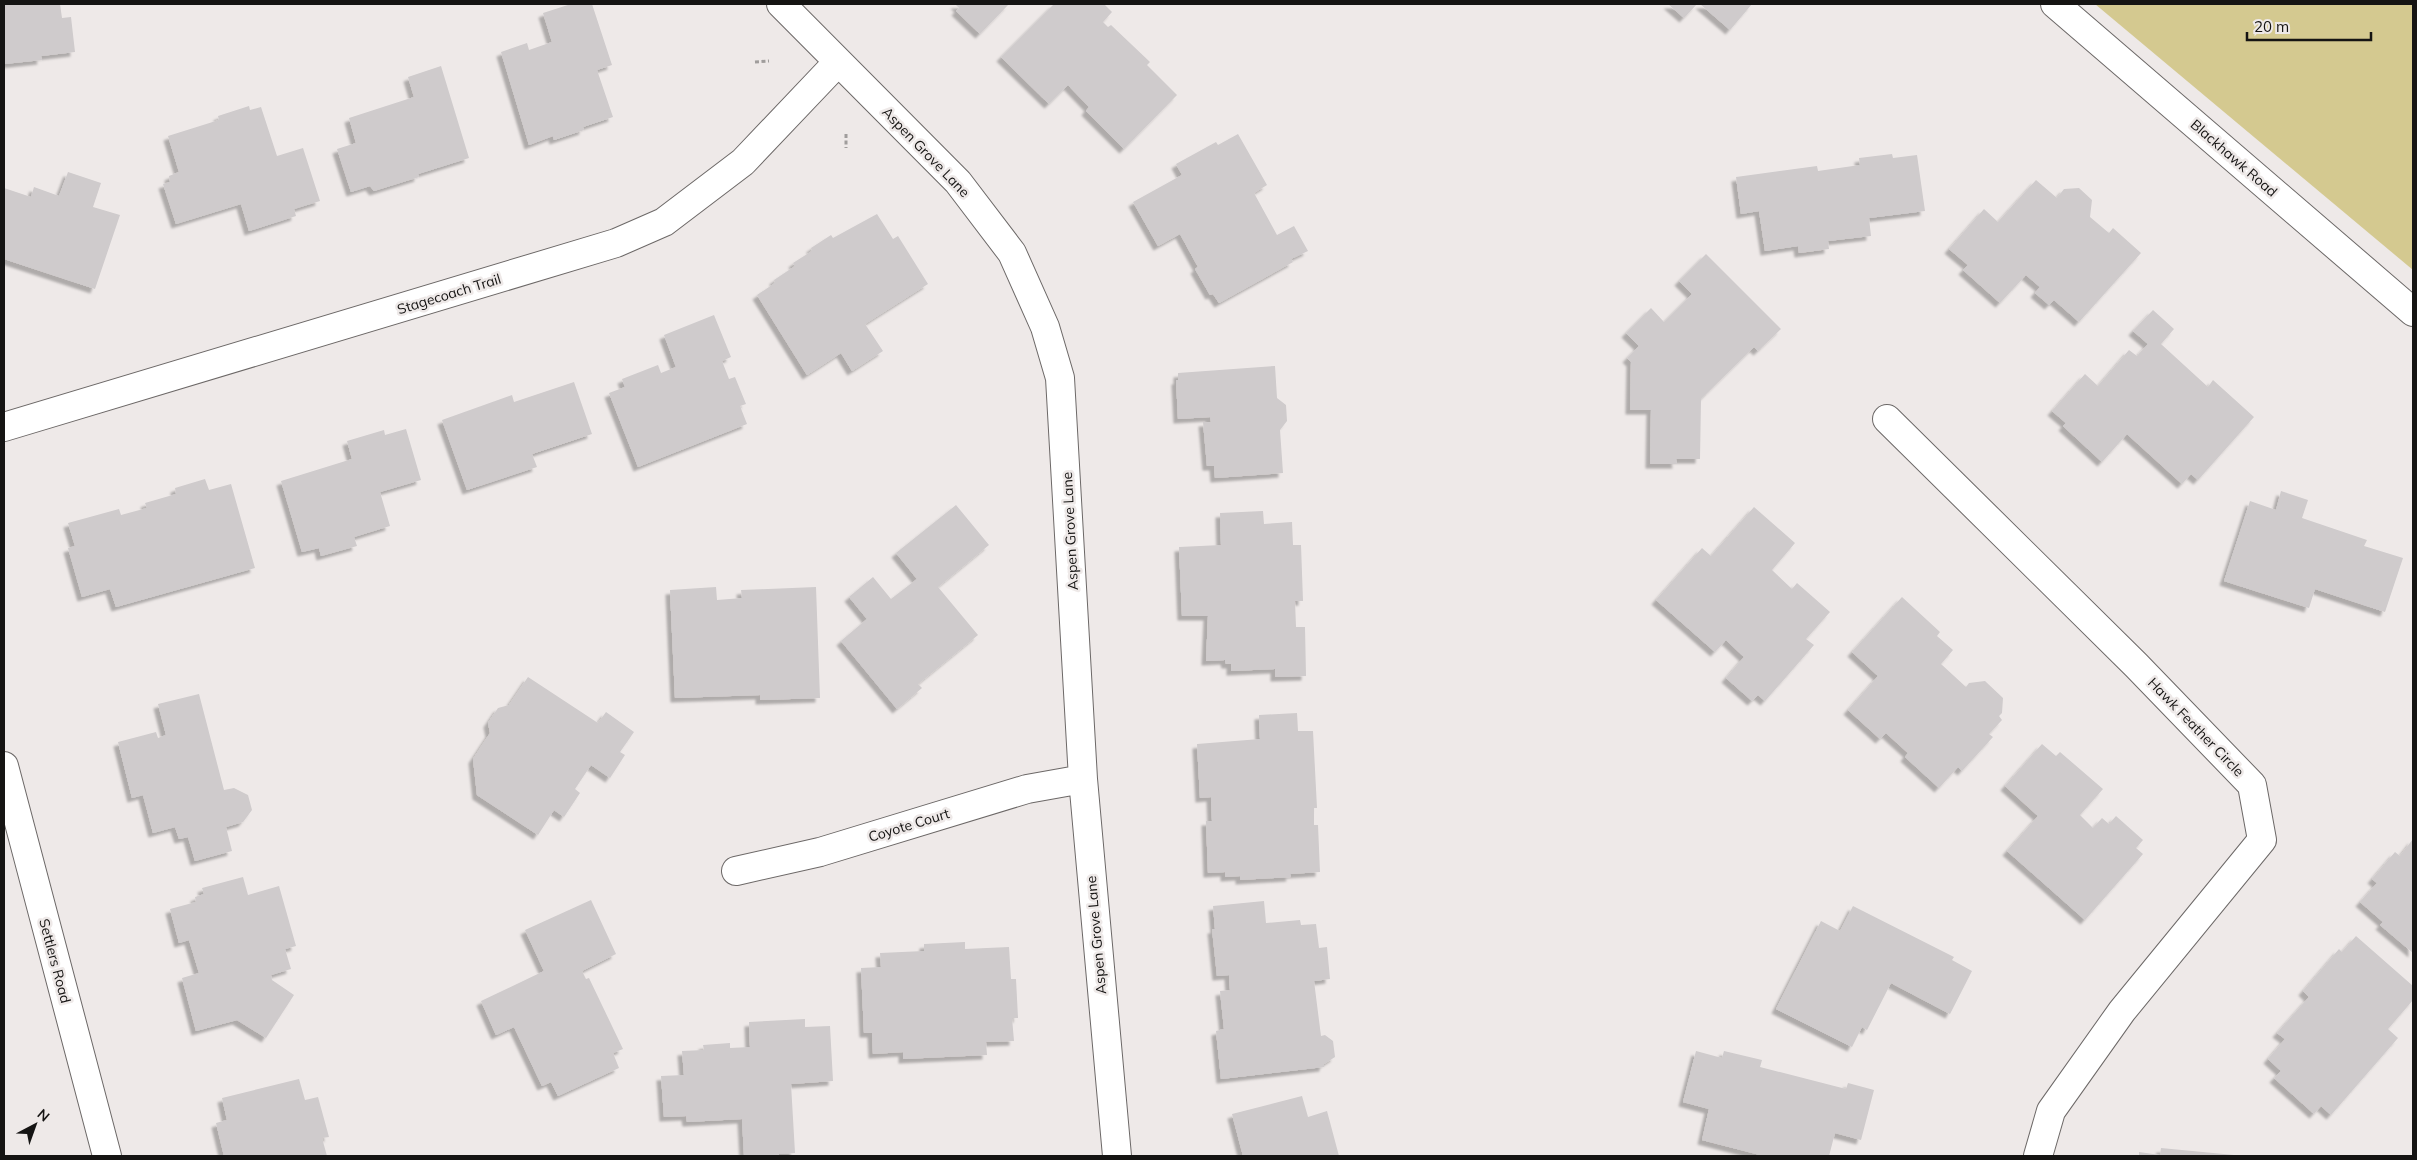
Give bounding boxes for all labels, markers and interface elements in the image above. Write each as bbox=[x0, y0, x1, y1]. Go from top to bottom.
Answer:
scale bar bbox=[2247, 10, 2371, 42]
text: 20 m bbox=[2254, 17, 2289, 36]
street label: Aspen Grove Lane bbox=[878, 103, 974, 201]
street label: Blackhawk Road bbox=[2187, 115, 2281, 201]
street label: Stagecoach Trail bbox=[395, 270, 503, 318]
street label: Aspen Grove Lane bbox=[1058, 471, 1082, 591]
street label: Hawk Feather Circle bbox=[2144, 674, 2248, 780]
street label: Coyote Court bbox=[866, 804, 952, 846]
street label: Aspen Grove Lane bbox=[1082, 875, 1110, 995]
street label: Settlers Road bbox=[35, 917, 75, 1005]
north arrow bbox=[10, 1100, 60, 1150]
text: N bbox=[34, 1105, 53, 1125]

